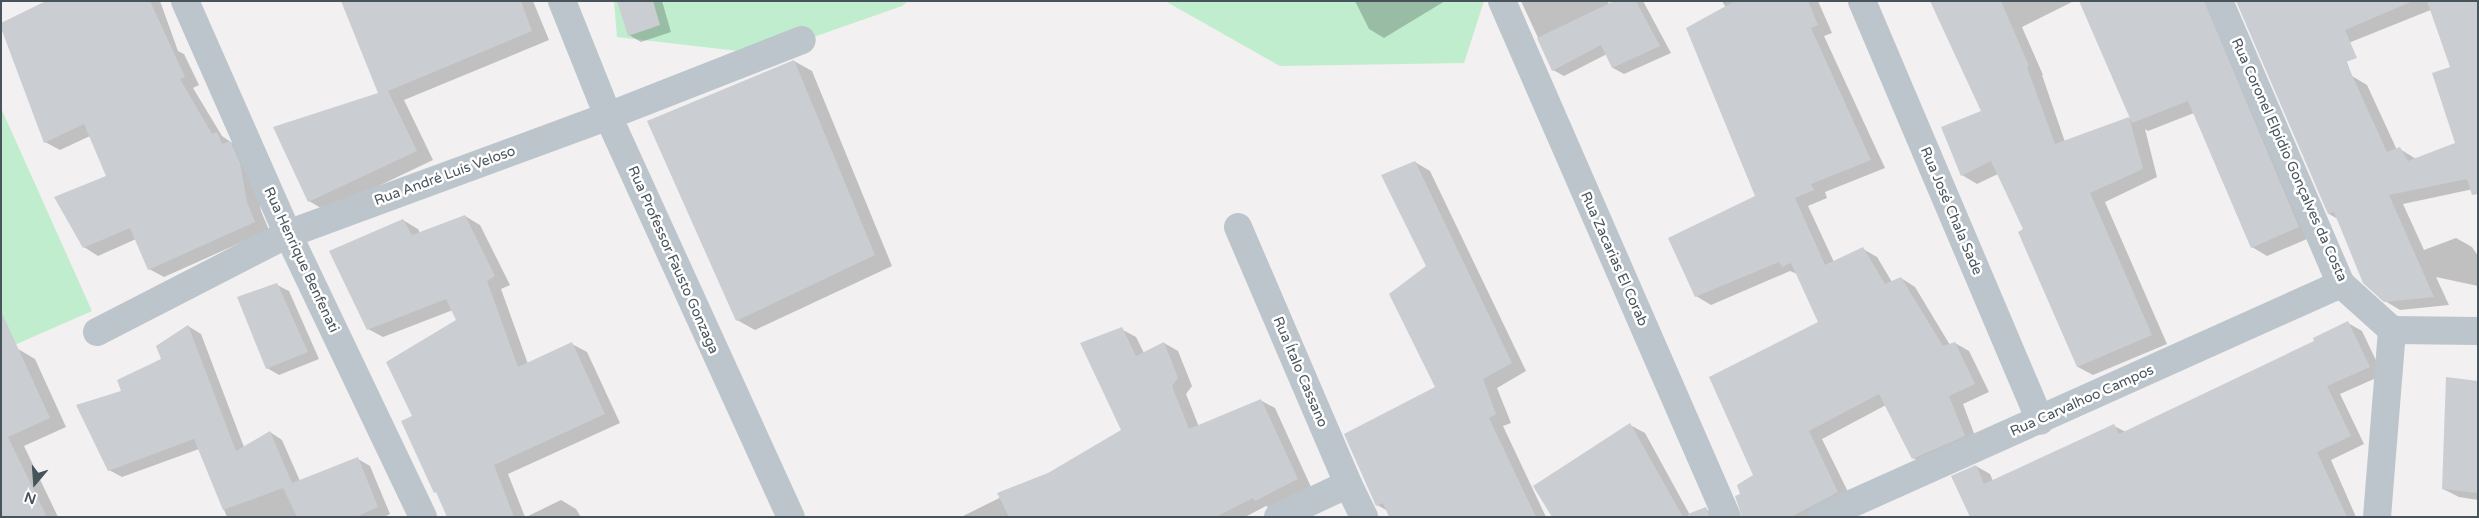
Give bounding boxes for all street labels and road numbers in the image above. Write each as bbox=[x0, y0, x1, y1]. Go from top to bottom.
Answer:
street label: Rua Coronel Elpídio Gonçalves da Costa bbox=[2227, 36, 2351, 284]
street label: Rua André Luís Veloso bbox=[372, 143, 518, 209]
street label: Rua José Chala Sade bbox=[1916, 144, 1986, 278]
street label: Rua Professor Fausto Gonzaga bbox=[624, 164, 722, 356]
street label: Rua Henrique Benfenati bbox=[260, 185, 342, 335]
street label: Rua Zacarias El Corab bbox=[1577, 189, 1651, 329]
street label: Rua Ítalo Cassano bbox=[1269, 314, 1331, 430]
street label: Rua Carvalhoo Campos bbox=[2008, 362, 2156, 440]

